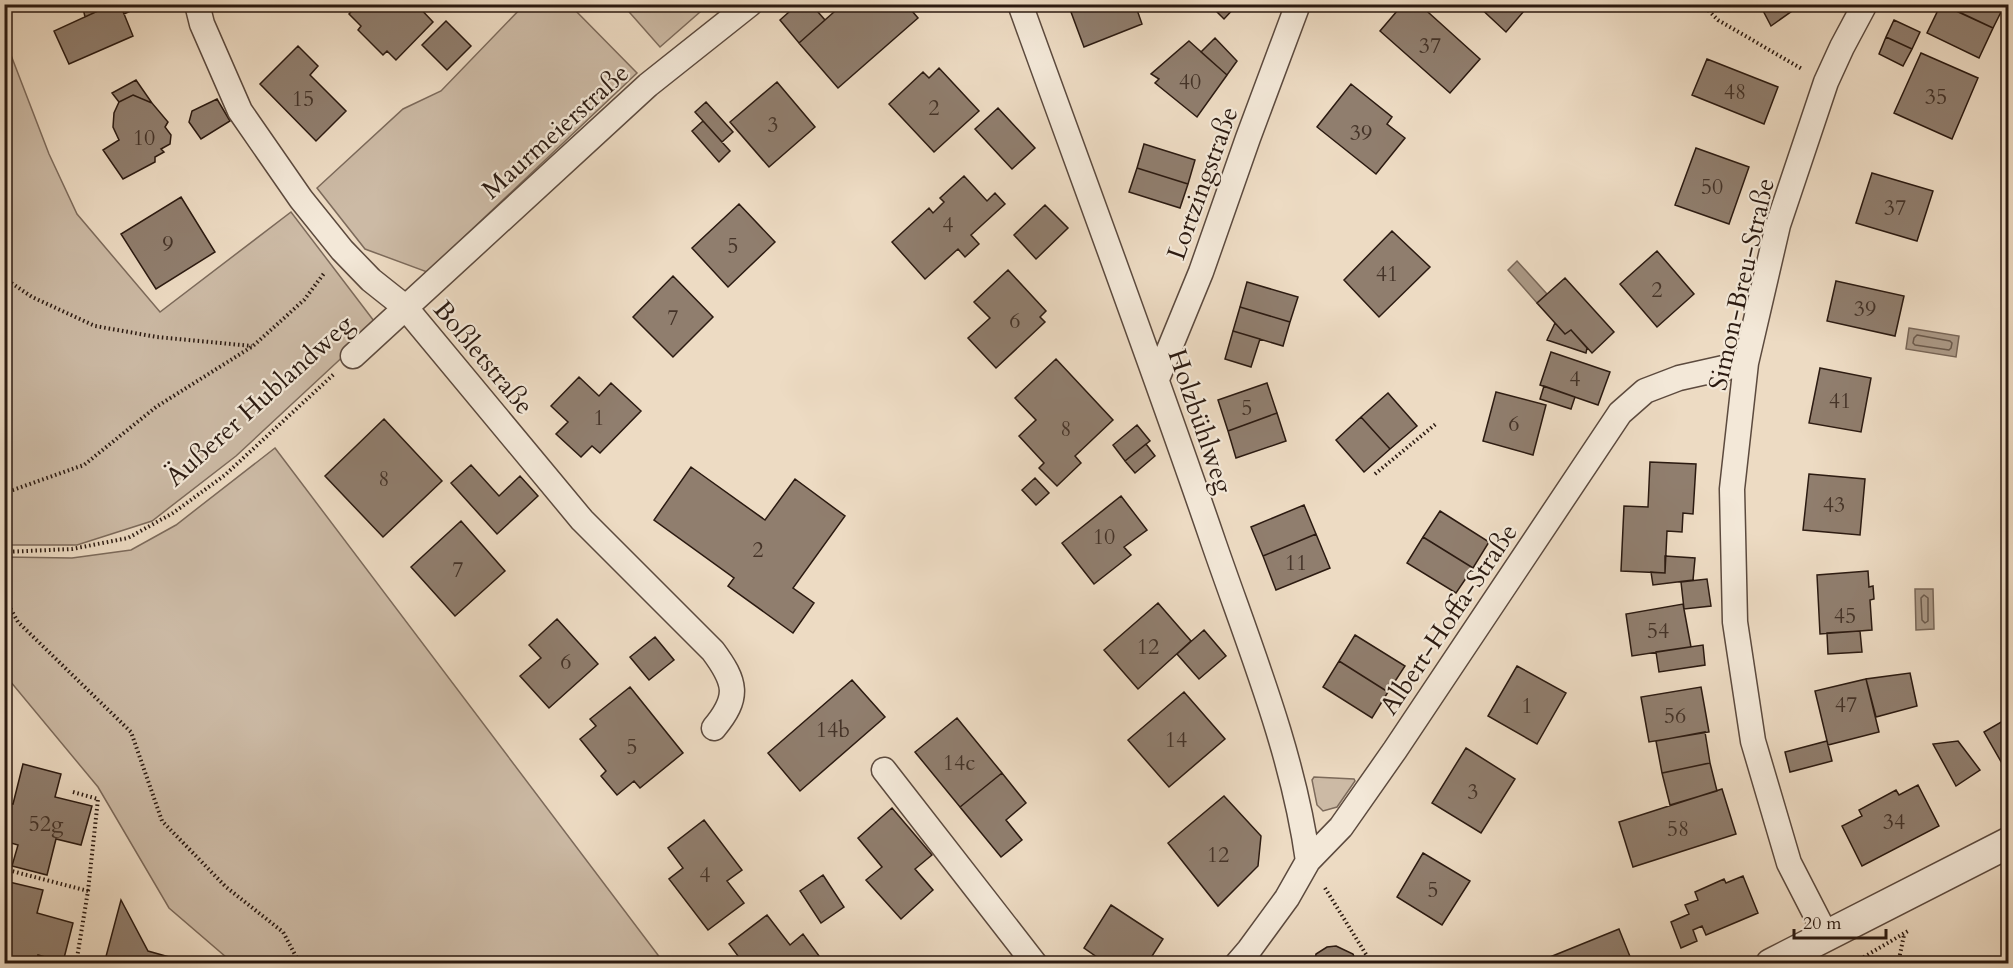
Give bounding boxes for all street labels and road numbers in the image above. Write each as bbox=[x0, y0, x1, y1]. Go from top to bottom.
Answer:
street label: Maurmeierstraße bbox=[474, 56, 636, 207]
street label: Lortzingstraße bbox=[1159, 102, 1246, 265]
street label: Simon-Breu-Straße bbox=[1700, 175, 1783, 394]
street label: Boßletstraße bbox=[426, 293, 542, 422]
street label: Äußerer Hublandweg bbox=[158, 306, 361, 494]
street label: Holzbühlweg bbox=[1160, 344, 1242, 498]
street label: Albert-Hoffa-Straße bbox=[1371, 517, 1525, 722]

